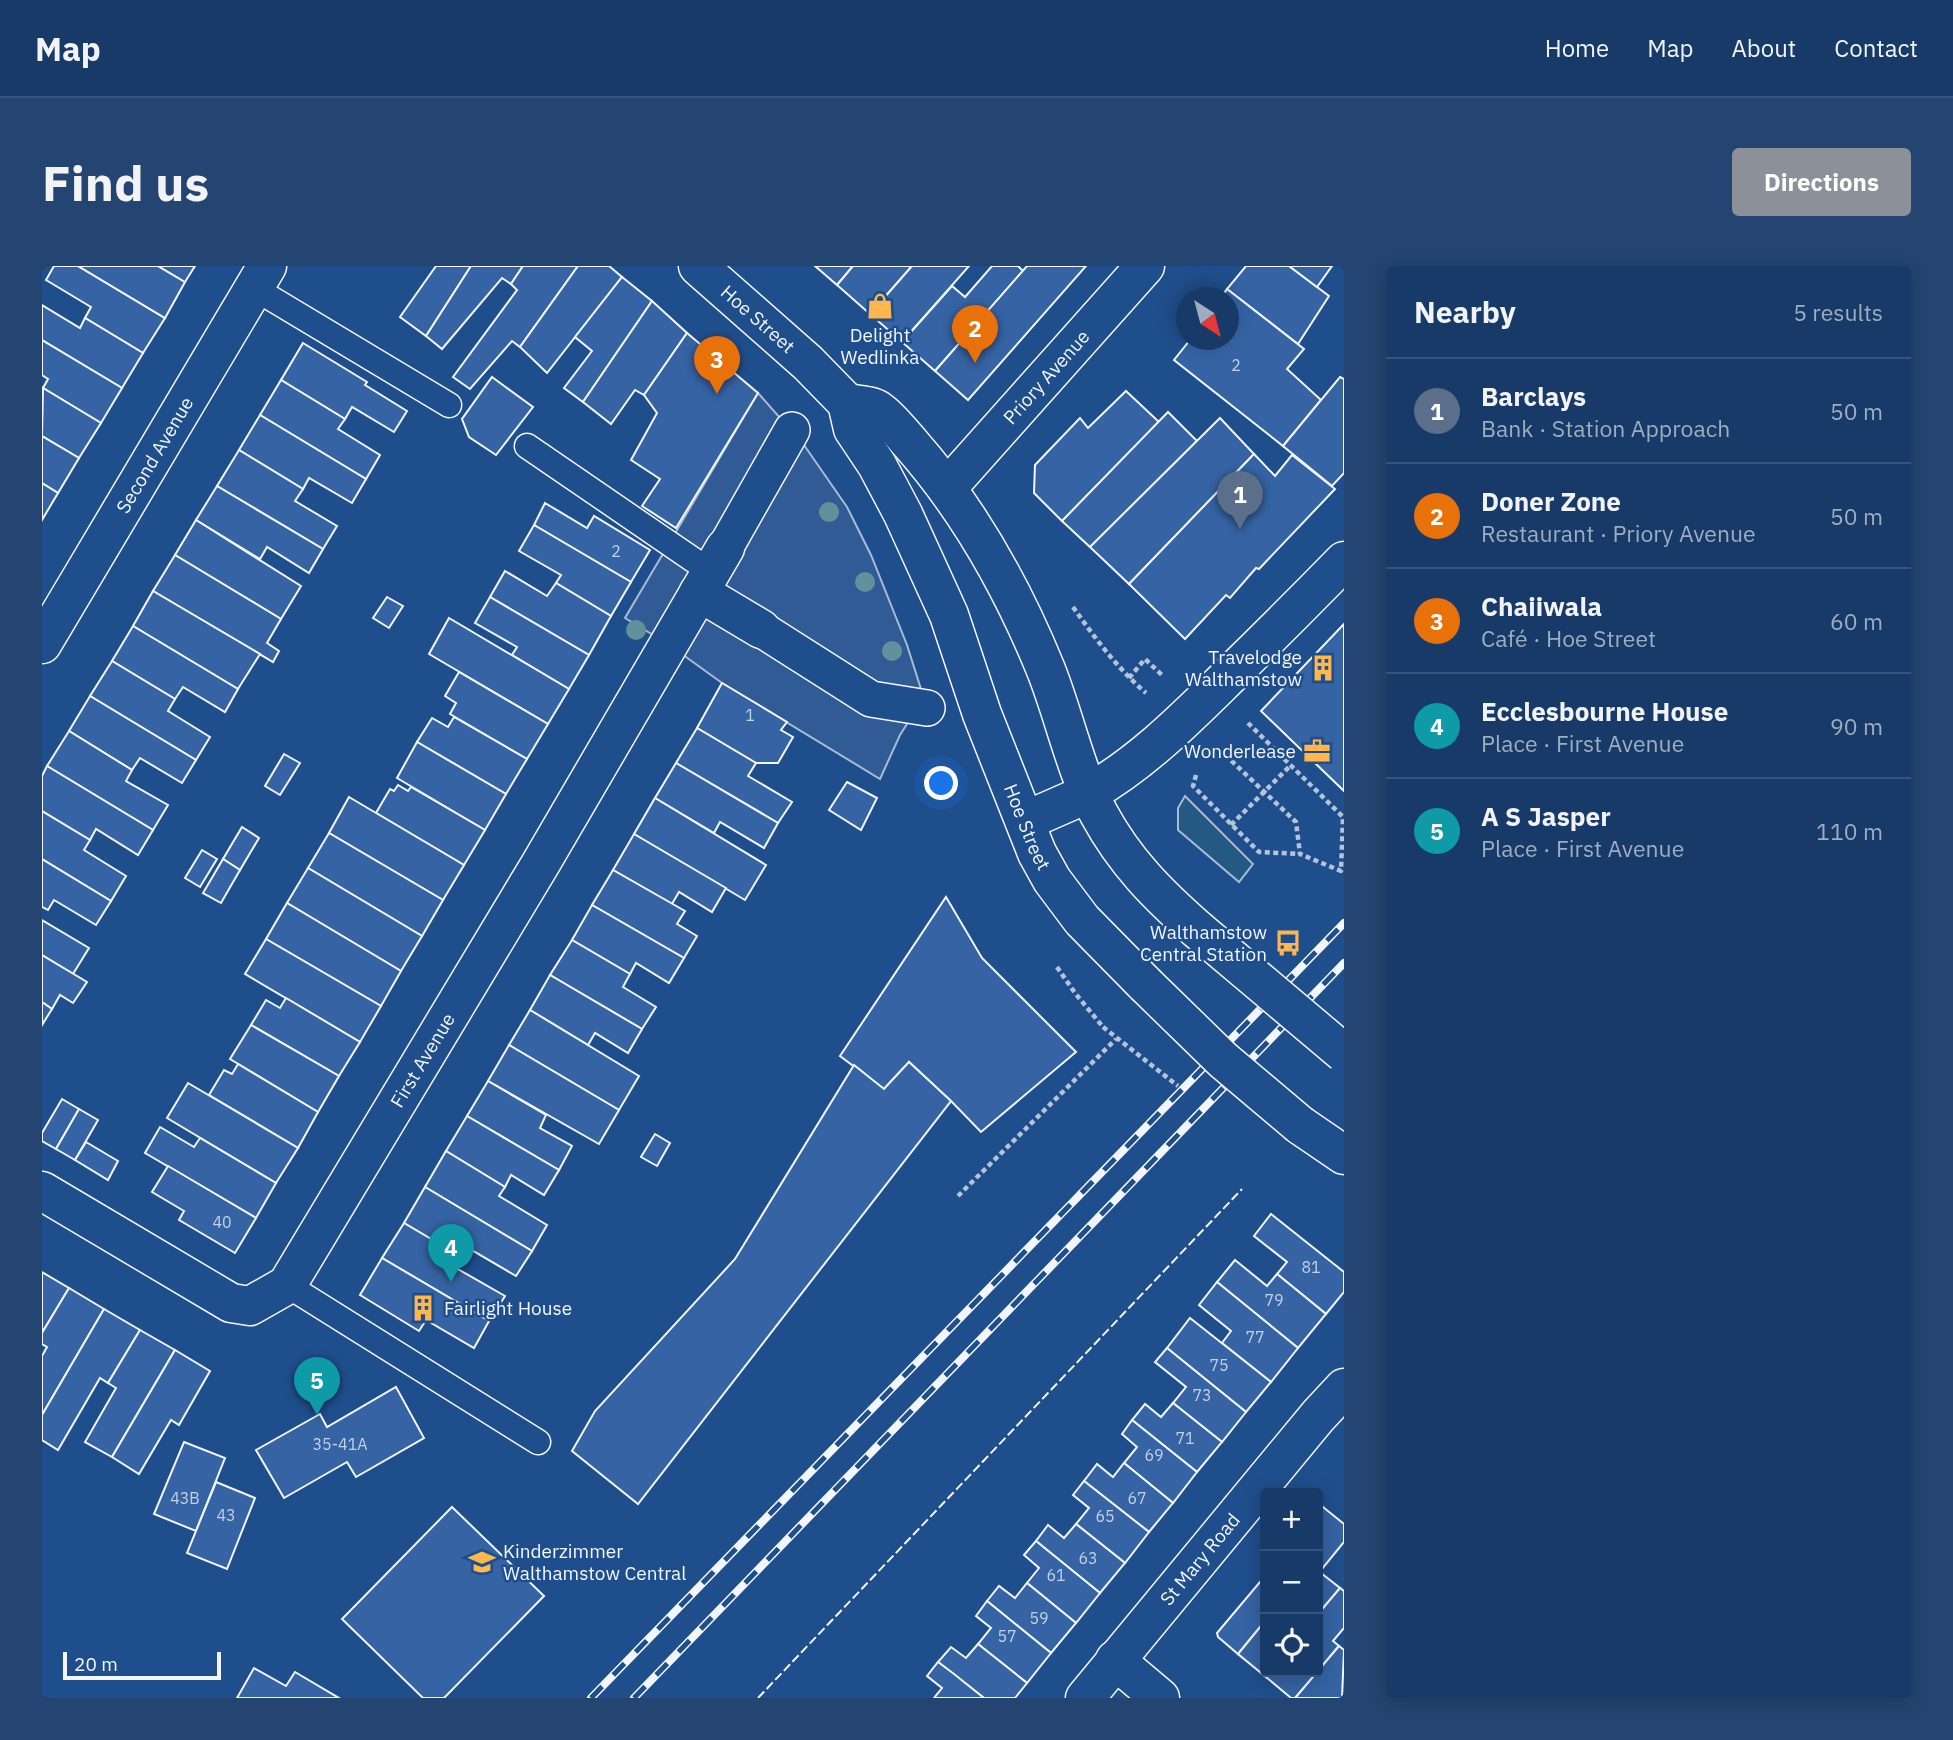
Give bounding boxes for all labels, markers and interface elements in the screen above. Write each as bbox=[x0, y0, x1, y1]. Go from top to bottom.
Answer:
text: Map bbox=[35, 27, 101, 70]
text: Home bbox=[1545, 32, 1609, 64]
text: Map bbox=[1647, 32, 1693, 64]
text: About bbox=[1731, 32, 1796, 64]
text: Contact bbox=[1834, 32, 1918, 64]
button: Directions bbox=[1732, 148, 1911, 216]
text: Find us bbox=[42, 151, 209, 214]
street label: Hoe Street bbox=[716, 280, 800, 358]
north arrow bbox=[1176, 287, 1239, 350]
shop icon: Delight Wedlinka bbox=[865, 291, 895, 321]
text: Nearby bbox=[1414, 292, 1516, 331]
text: 5 results bbox=[1793, 297, 1883, 327]
pin: 2 bbox=[952, 305, 998, 363]
place label: Delight Wedlinka bbox=[841, 323, 919, 369]
street label: Priory Avenue bbox=[998, 325, 1095, 429]
pin: 3 bbox=[694, 336, 740, 394]
house number: 2 bbox=[1231, 355, 1241, 375]
text: Barclays bbox=[1481, 379, 1586, 413]
street label: Second Avenue bbox=[111, 392, 198, 518]
text: 1 bbox=[1430, 396, 1444, 426]
text: 50 m bbox=[1830, 396, 1883, 426]
text: Bank · Station Approach bbox=[1481, 413, 1730, 443]
pin: 1 bbox=[1217, 471, 1263, 529]
text: Doner Zone bbox=[1481, 484, 1621, 518]
text: 2 bbox=[1430, 501, 1444, 531]
text: 50 m bbox=[1830, 501, 1883, 531]
text: Restaurant · Priory Avenue bbox=[1481, 518, 1756, 548]
house number: 2 bbox=[611, 541, 621, 561]
text: Chaiiwala bbox=[1481, 589, 1602, 623]
text: 3 bbox=[1430, 606, 1444, 636]
text: 60 m bbox=[1830, 606, 1883, 636]
text: Café · Hoe Street bbox=[1481, 623, 1656, 653]
place label: Travelodge Walthamstow bbox=[1185, 645, 1302, 691]
building icon: Travelodge Walthamstow bbox=[1308, 653, 1338, 683]
text: Ecclesbourne House bbox=[1481, 694, 1728, 728]
house number: 1 bbox=[745, 705, 755, 725]
text: 4 bbox=[1430, 711, 1444, 741]
text: 90 m bbox=[1830, 711, 1883, 741]
text: Place · First Avenue bbox=[1481, 728, 1684, 758]
office icon: Wonderlease bbox=[1302, 736, 1332, 766]
place label: Wonderlease bbox=[1184, 739, 1296, 763]
your location bbox=[924, 766, 958, 800]
street label: Hoe Street bbox=[999, 780, 1056, 874]
text: A S Jasper bbox=[1481, 799, 1611, 833]
text: 5 bbox=[1430, 816, 1444, 846]
text: 110 m bbox=[1816, 816, 1883, 846]
text: Place · First Avenue bbox=[1481, 833, 1684, 863]
place label: Walthamstow Central Station bbox=[1140, 920, 1267, 966]
bus stop icon: Walthamstow Central Station bbox=[1273, 928, 1303, 958]
street label: First Avenue bbox=[385, 1008, 460, 1112]
house number: 40 bbox=[212, 1212, 232, 1232]
pin: 4 bbox=[428, 1224, 474, 1282]
house number: 81 bbox=[1301, 1257, 1321, 1277]
house number: 79 bbox=[1264, 1290, 1284, 1310]
building icon: Fairlight House bbox=[408, 1293, 438, 1323]
place label: Fairlight House bbox=[444, 1296, 572, 1320]
house number: 77 bbox=[1245, 1327, 1265, 1347]
house number: 75 bbox=[1209, 1355, 1229, 1375]
pin: 5 bbox=[294, 1357, 340, 1415]
house number: 73 bbox=[1192, 1385, 1212, 1405]
house number: 71 bbox=[1175, 1428, 1195, 1448]
house number: 35-41A bbox=[312, 1434, 368, 1454]
house number: 69 bbox=[1144, 1445, 1164, 1465]
house number: 43B bbox=[170, 1488, 200, 1508]
house number: 67 bbox=[1127, 1488, 1147, 1508]
map controls bbox=[1260, 1488, 1323, 1677]
button: + bbox=[1260, 1488, 1323, 1551]
house number: 43 bbox=[216, 1505, 236, 1525]
house number: 65 bbox=[1095, 1506, 1115, 1526]
street label: St Mary Road bbox=[1155, 1508, 1245, 1610]
place label: Kinderzimmer Walthamstow Central bbox=[503, 1539, 686, 1585]
school or university icon: Kinderzimmer Walthamstow Central bbox=[467, 1547, 497, 1577]
house number: 63 bbox=[1078, 1548, 1098, 1568]
button: − bbox=[1260, 1551, 1323, 1614]
house number: 61 bbox=[1046, 1565, 1066, 1585]
house number: 59 bbox=[1029, 1608, 1049, 1628]
button: locate bbox=[1260, 1614, 1323, 1677]
house number: 57 bbox=[997, 1626, 1017, 1646]
scale bar bbox=[63, 1649, 220, 1681]
text: 20 m bbox=[74, 1652, 118, 1676]

